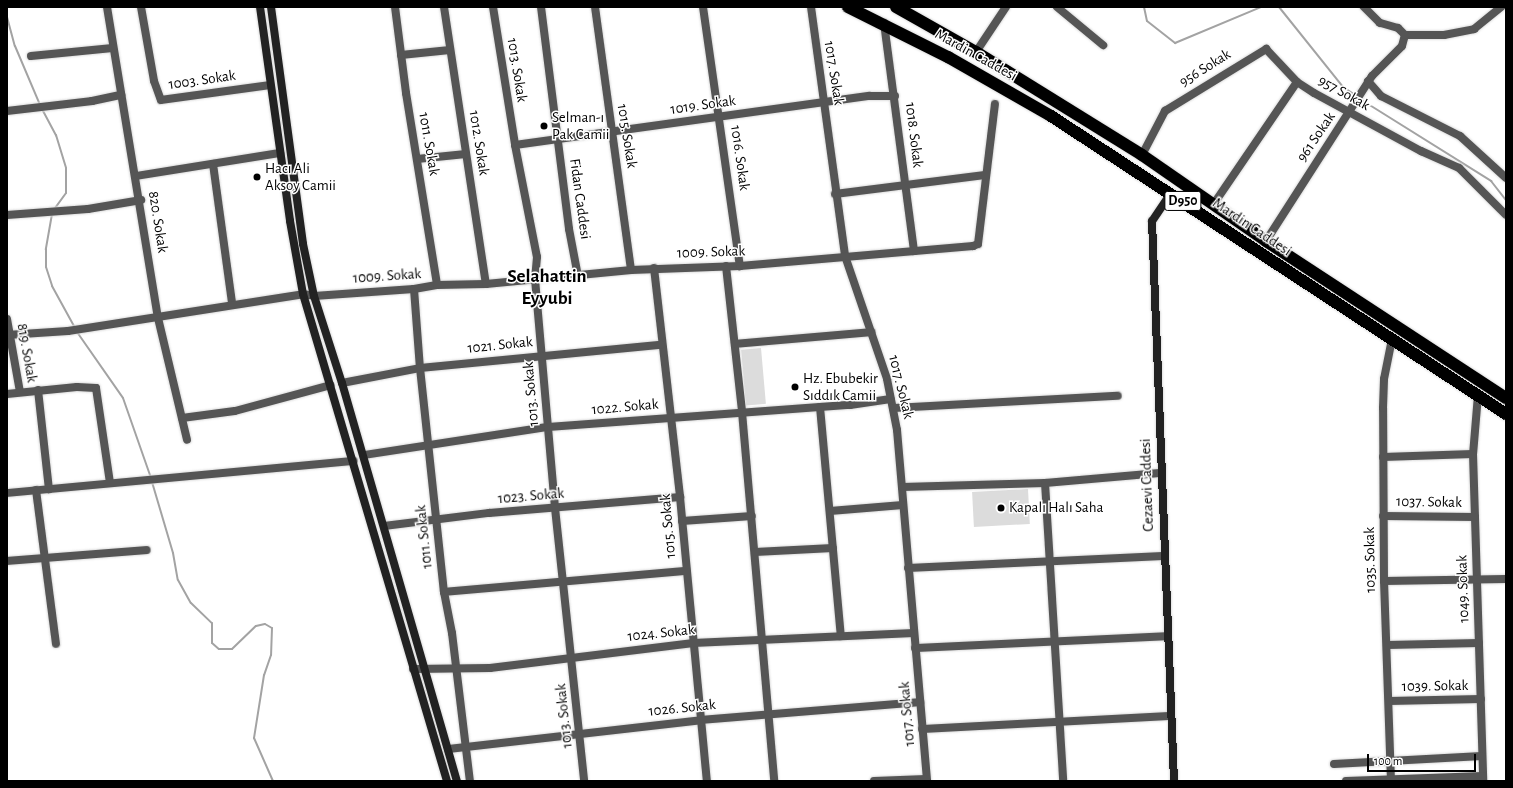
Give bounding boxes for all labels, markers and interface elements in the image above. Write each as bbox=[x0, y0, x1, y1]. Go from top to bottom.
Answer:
street label: Mardin Caddesi bbox=[932, 25, 1020, 85]
street label: 1013. Sokak bbox=[503, 37, 531, 103]
street label: 1017. Sokak bbox=[820, 40, 848, 106]
street label: 956 Sokak bbox=[1176, 45, 1234, 91]
street label: 1003. Sokak bbox=[167, 66, 237, 94]
street label: 957 Sokak bbox=[1315, 71, 1373, 115]
street label: 1019. Sokak bbox=[669, 92, 737, 118]
street label: 1018. Sokak bbox=[901, 101, 927, 169]
street label: 1015. Sokak bbox=[613, 103, 641, 169]
place label: Selman-ı Pak Camii bbox=[552, 108, 609, 143]
street label: 1012. Sokak bbox=[465, 109, 493, 177]
street label: 961 Sokak bbox=[1293, 109, 1339, 165]
street label: 1011. Sokak bbox=[415, 111, 443, 177]
marker: Selman-ı Pak Camii bbox=[539, 121, 549, 131]
street label: 1016. Sokak bbox=[727, 124, 753, 192]
street label: Fidan Caddesi bbox=[565, 158, 595, 240]
place label: Hacı Ali Aksoy Camii bbox=[265, 159, 336, 194]
marker: Hacı Ali Aksoy Camii bbox=[252, 172, 262, 182]
road number: D950 bbox=[1164, 189, 1202, 213]
street label: 820. Sokak bbox=[144, 190, 172, 254]
street label: Mardin Caddesi bbox=[1209, 194, 1295, 260]
street label: 1009. Sokak bbox=[676, 242, 746, 262]
street label: 1009. Sokak bbox=[352, 265, 422, 287]
district label: Selahattin Eyyubi bbox=[507, 266, 587, 310]
street label: 819. Sokak bbox=[13, 322, 41, 384]
street label: 1021. Sokak bbox=[467, 333, 533, 357]
street label: 1017. Sokak bbox=[884, 353, 918, 421]
street label: 1013. Sokak bbox=[519, 361, 543, 427]
place label: Hz. Ebubekir Sıddık Camii bbox=[803, 369, 878, 404]
marker: Hz. Ebubekir Sıddık Camii bbox=[790, 382, 800, 392]
street label: 1022. Sokak bbox=[591, 395, 659, 419]
street label: Cezaevi Caddesi bbox=[1136, 438, 1158, 532]
street label: 1023. Sokak bbox=[497, 484, 565, 508]
street label: 1037. Sokak bbox=[1396, 492, 1462, 512]
street label: 1015. Sokak bbox=[656, 493, 680, 559]
place label: Kapalı Halı Saha bbox=[1009, 499, 1103, 517]
marker: Kapalı Halı Saha bbox=[996, 503, 1006, 513]
street label: 1011. Sokak bbox=[412, 504, 436, 570]
street label: 1035. Sokak bbox=[1360, 527, 1380, 593]
street label: 1049. Sokak bbox=[1453, 555, 1473, 623]
street label: 1024. Sokak bbox=[627, 621, 695, 645]
street label: 1039. Sokak bbox=[1402, 676, 1468, 696]
street label: 1017. Sokak bbox=[895, 681, 919, 747]
street label: 1013. Sokak bbox=[552, 683, 576, 749]
street label: 1026. Sokak bbox=[648, 696, 716, 720]
scale bar bbox=[1369, 746, 1478, 772]
text: 100 m bbox=[1374, 755, 1402, 767]

